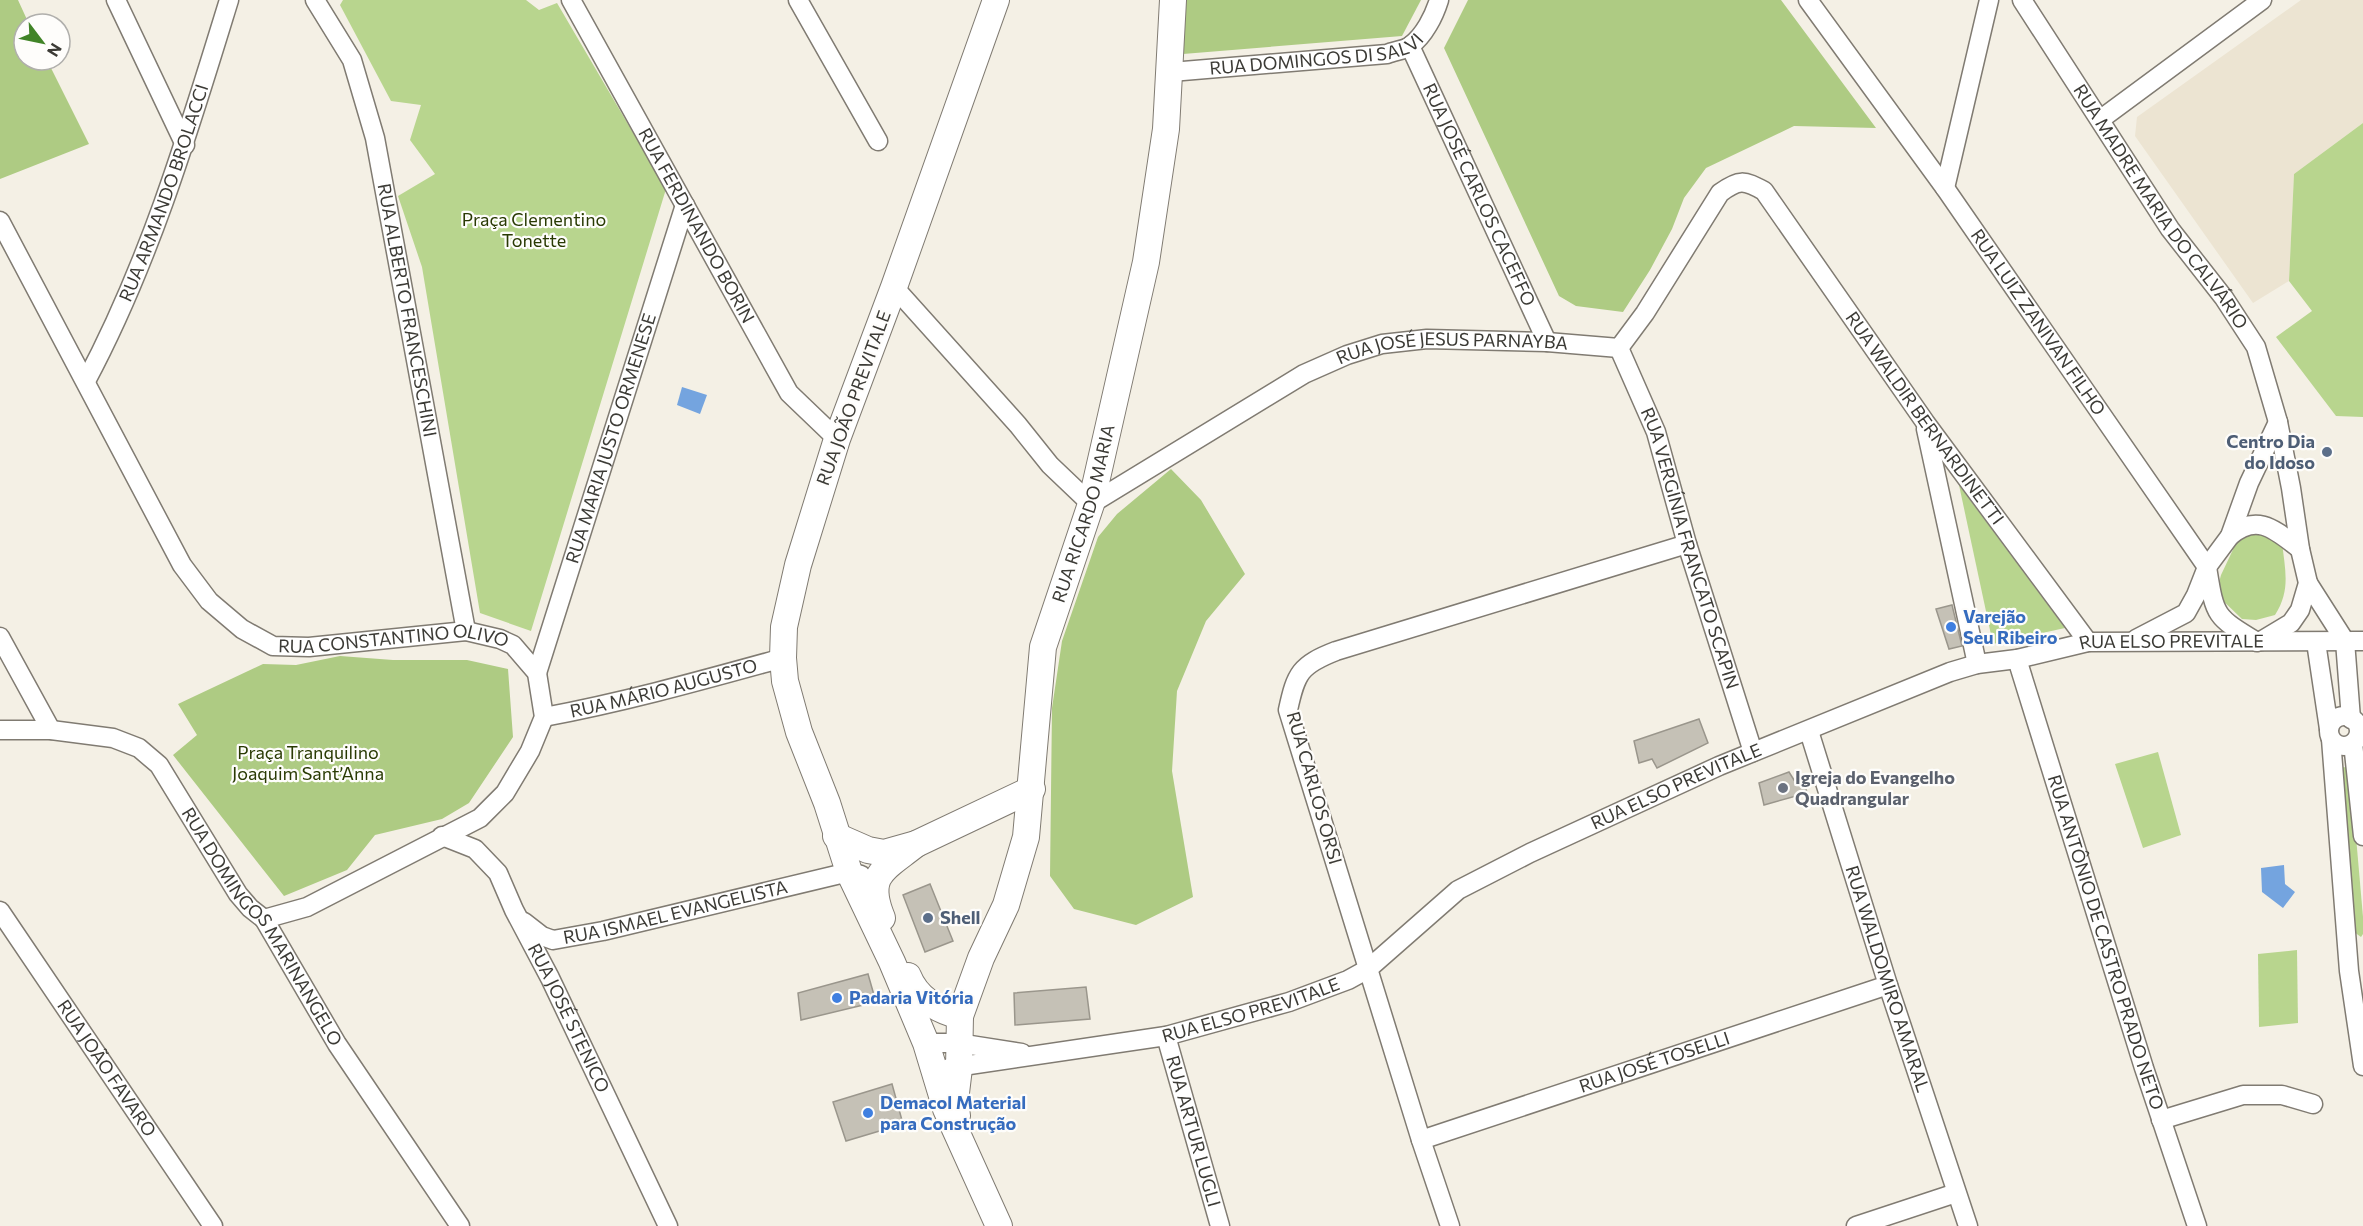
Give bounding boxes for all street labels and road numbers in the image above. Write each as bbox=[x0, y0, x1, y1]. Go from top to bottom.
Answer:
street label: RUA DOMINGOS DI SALVI bbox=[1209, 28, 1428, 79]
street label: RUA JOSÉ CARLOS CACEFFO bbox=[1419, 80, 1541, 309]
street label: RUA MADRE MARIA DO CALVÁRIO bbox=[2069, 80, 2253, 333]
street label: RUA ARMANDO BROLACCI bbox=[114, 81, 212, 305]
street label: RUA FERDINANDO BORIN bbox=[634, 124, 760, 326]
street label: RUA ALBERTO FRANCESCHINI bbox=[374, 181, 442, 439]
street label: RUA LUIZ ZANIVAN FILHO bbox=[1967, 224, 2111, 419]
street label: RUA JOÃO PREVITALE bbox=[811, 307, 895, 488]
street label: RUA WALDIR BERNARDINETTI bbox=[1841, 307, 2009, 529]
street label: RUA MARIA JUSTO ORMENESE bbox=[560, 310, 660, 566]
street label: RUA JOSÉ JESUS PARNAYBA bbox=[1332, 327, 1569, 368]
street label: RUA VERGÍNIA FRANCATO SCAPIN bbox=[1637, 404, 1744, 692]
street label: RUA RICARDO MARIA bbox=[1047, 422, 1119, 605]
street label: RUA CONSTANTINO OLIVO bbox=[278, 619, 513, 657]
street label: RUA ELSO PREVITALE bbox=[2077, 629, 2264, 654]
street label: RUA MÁRIO AUGUSTO bbox=[568, 654, 760, 722]
street label: RUA CARLOS ORSI bbox=[1283, 709, 1347, 867]
street label: RUA ELSO PREVITALE bbox=[1587, 738, 1764, 834]
street label: RUA ANTÔNIO DE CASTRO PRADO NETO bbox=[2044, 772, 2169, 1113]
street label: RUA DOMINGOS MARINANGELO bbox=[178, 803, 348, 1049]
street label: RUA WALDOMIRO AMARAL bbox=[1842, 863, 1935, 1095]
street label: RUA ISMAEL EVANGELISTA bbox=[561, 875, 790, 948]
street label: RUA JOSÉ STENICO bbox=[524, 939, 615, 1096]
street label: RUA ELSO PREVITALE bbox=[1159, 972, 1343, 1047]
street label: RUA JOÃO FAVARO bbox=[53, 995, 161, 1140]
street label: RUA JOSÉ TOSELLI bbox=[1576, 1026, 1732, 1097]
street label: RUA ARTUR LUGLI bbox=[1162, 1053, 1226, 1209]

